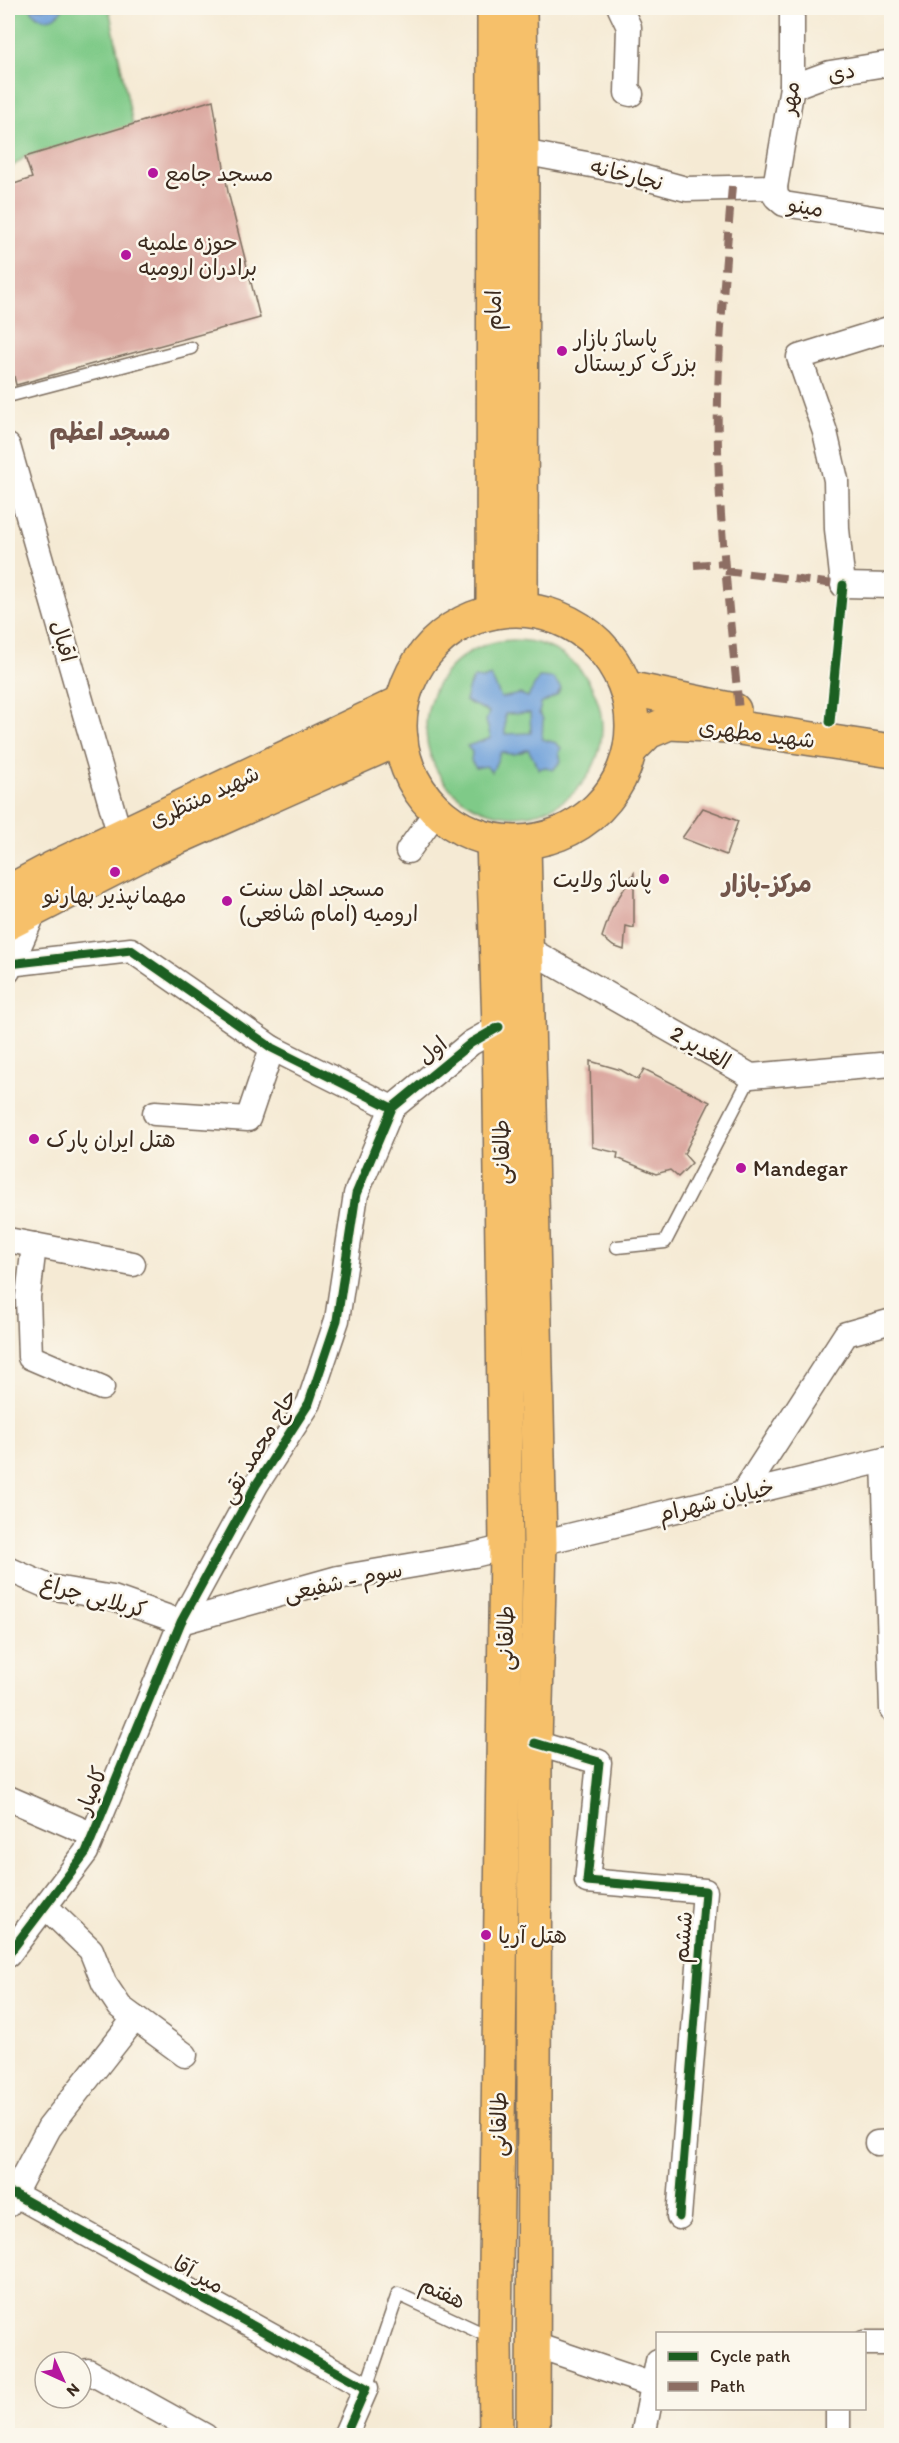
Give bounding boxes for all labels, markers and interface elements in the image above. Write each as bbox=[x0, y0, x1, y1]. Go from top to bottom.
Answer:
street label: دی bbox=[825, 56, 857, 89]
street label: مهر bbox=[774, 80, 805, 118]
street label: نجارخانه bbox=[588, 152, 666, 197]
place label: مسجد جامع bbox=[165, 160, 273, 190]
marker: مسجد جامع bbox=[146, 166, 160, 180]
street label: مینو bbox=[785, 190, 826, 224]
place label: حوزه علمیه برادران ارومیه bbox=[138, 229, 257, 281]
marker: حوزه علمیه برادران ارومیه bbox=[119, 248, 133, 262]
street label: امام bbox=[480, 290, 510, 330]
place label: پاساژ بازار بزرگ کریستال bbox=[572, 325, 697, 377]
marker: پاساژ بازار بزرگ کریستال bbox=[555, 344, 569, 358]
district label: مسجد اعظم bbox=[50, 417, 170, 450]
street label: اقبال bbox=[45, 617, 82, 665]
street label: شهید مطهری bbox=[697, 713, 817, 754]
street label: شهید منتظری bbox=[145, 759, 263, 834]
marker: مهمانپذیر بهارنو bbox=[108, 865, 122, 879]
place label: پاساژ ولایت bbox=[553, 866, 652, 894]
district label: مرکز-بازار bbox=[720, 869, 812, 898]
marker: پاساژ ولایت bbox=[657, 872, 671, 886]
place label: مسجد اهل سنت ارومیه (امام شافعی) bbox=[239, 875, 418, 930]
place label: مهمانپذیر بهارنو bbox=[41, 882, 187, 910]
marker: مسجد اهل سنت ارومیه (امام شافعی) bbox=[220, 894, 234, 908]
street label: 2 الغدیر bbox=[666, 1019, 736, 1075]
street label: اول bbox=[412, 1030, 453, 1070]
street label: طالقانی bbox=[487, 1119, 517, 1185]
place label: هتل ایران پارک bbox=[46, 1126, 176, 1154]
marker: هتل ایران پارک bbox=[27, 1132, 41, 1146]
place label: Mandegar bbox=[753, 1155, 848, 1182]
marker: Mandegar bbox=[734, 1161, 748, 1175]
street label: حاج محمد تقی bbox=[214, 1384, 304, 1509]
street label: خیابان شهرام bbox=[655, 1473, 778, 1532]
street label: سوم - شفیعی bbox=[281, 1556, 406, 1611]
street label: کربلایی چراغ bbox=[37, 1569, 150, 1626]
street label: طالقانی bbox=[491, 1605, 521, 1671]
street label: کامیار bbox=[69, 1762, 113, 1820]
street label: ششم bbox=[667, 1910, 701, 1964]
place label: هتل آریا bbox=[498, 1922, 567, 1949]
marker: هتل آریا bbox=[479, 1928, 493, 1942]
street label: طالقانی bbox=[484, 2091, 514, 2157]
street label: میر آقا bbox=[169, 2250, 229, 2299]
street label: هفتم bbox=[414, 2270, 470, 2317]
legend bbox=[656, 2332, 866, 2410]
text: Cycle path bbox=[710, 2345, 791, 2367]
north arrow bbox=[33, 2350, 93, 2410]
text: Path bbox=[710, 2375, 745, 2397]
text: N bbox=[63, 2380, 84, 2401]

